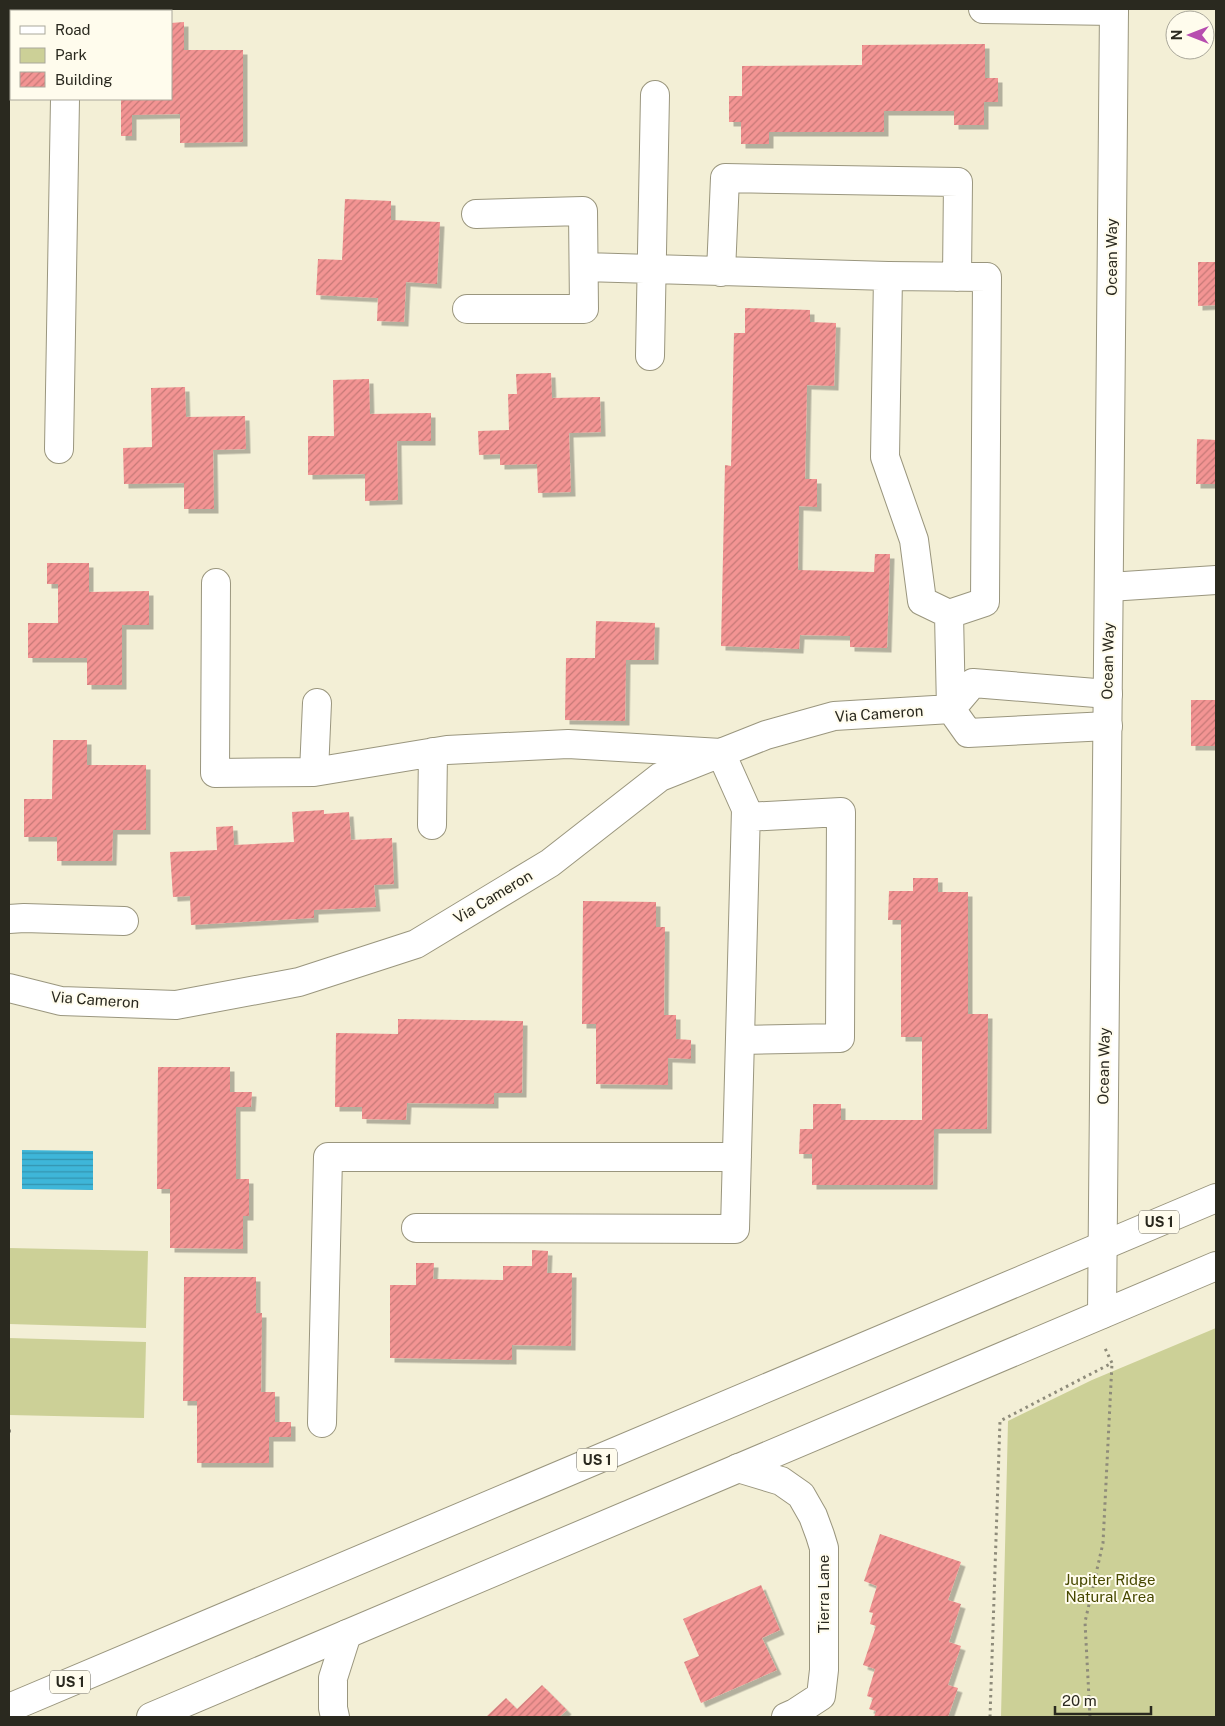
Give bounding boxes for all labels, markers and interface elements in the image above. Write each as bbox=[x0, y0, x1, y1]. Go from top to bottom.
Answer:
legend bbox=[10, 10, 172, 100]
north arrow bbox=[1165, 10, 1215, 60]
text: Road bbox=[55, 21, 91, 38]
text: N bbox=[1169, 30, 1185, 40]
text: Park bbox=[55, 46, 87, 63]
text: Building bbox=[55, 71, 113, 88]
street label: Ocean Way bbox=[1103, 218, 1120, 296]
street label: Ocean Way bbox=[1098, 622, 1117, 700]
street label: Via Cameron bbox=[834, 702, 924, 725]
street label: Via Cameron bbox=[450, 866, 535, 927]
street label: Via Cameron bbox=[50, 988, 140, 1011]
street label: Ocean Way bbox=[1094, 1027, 1113, 1105]
road number: US 1 bbox=[1139, 1210, 1179, 1234]
road number: US 1 bbox=[577, 1448, 617, 1472]
street label: Tierra Lane bbox=[815, 1555, 832, 1633]
park label: Jupiter Ridge Natural Area bbox=[1064, 1571, 1156, 1605]
road number: US 1 bbox=[50, 1670, 90, 1694]
scale bar bbox=[1055, 1684, 1151, 1716]
text: 20 m bbox=[1062, 1692, 1097, 1709]

